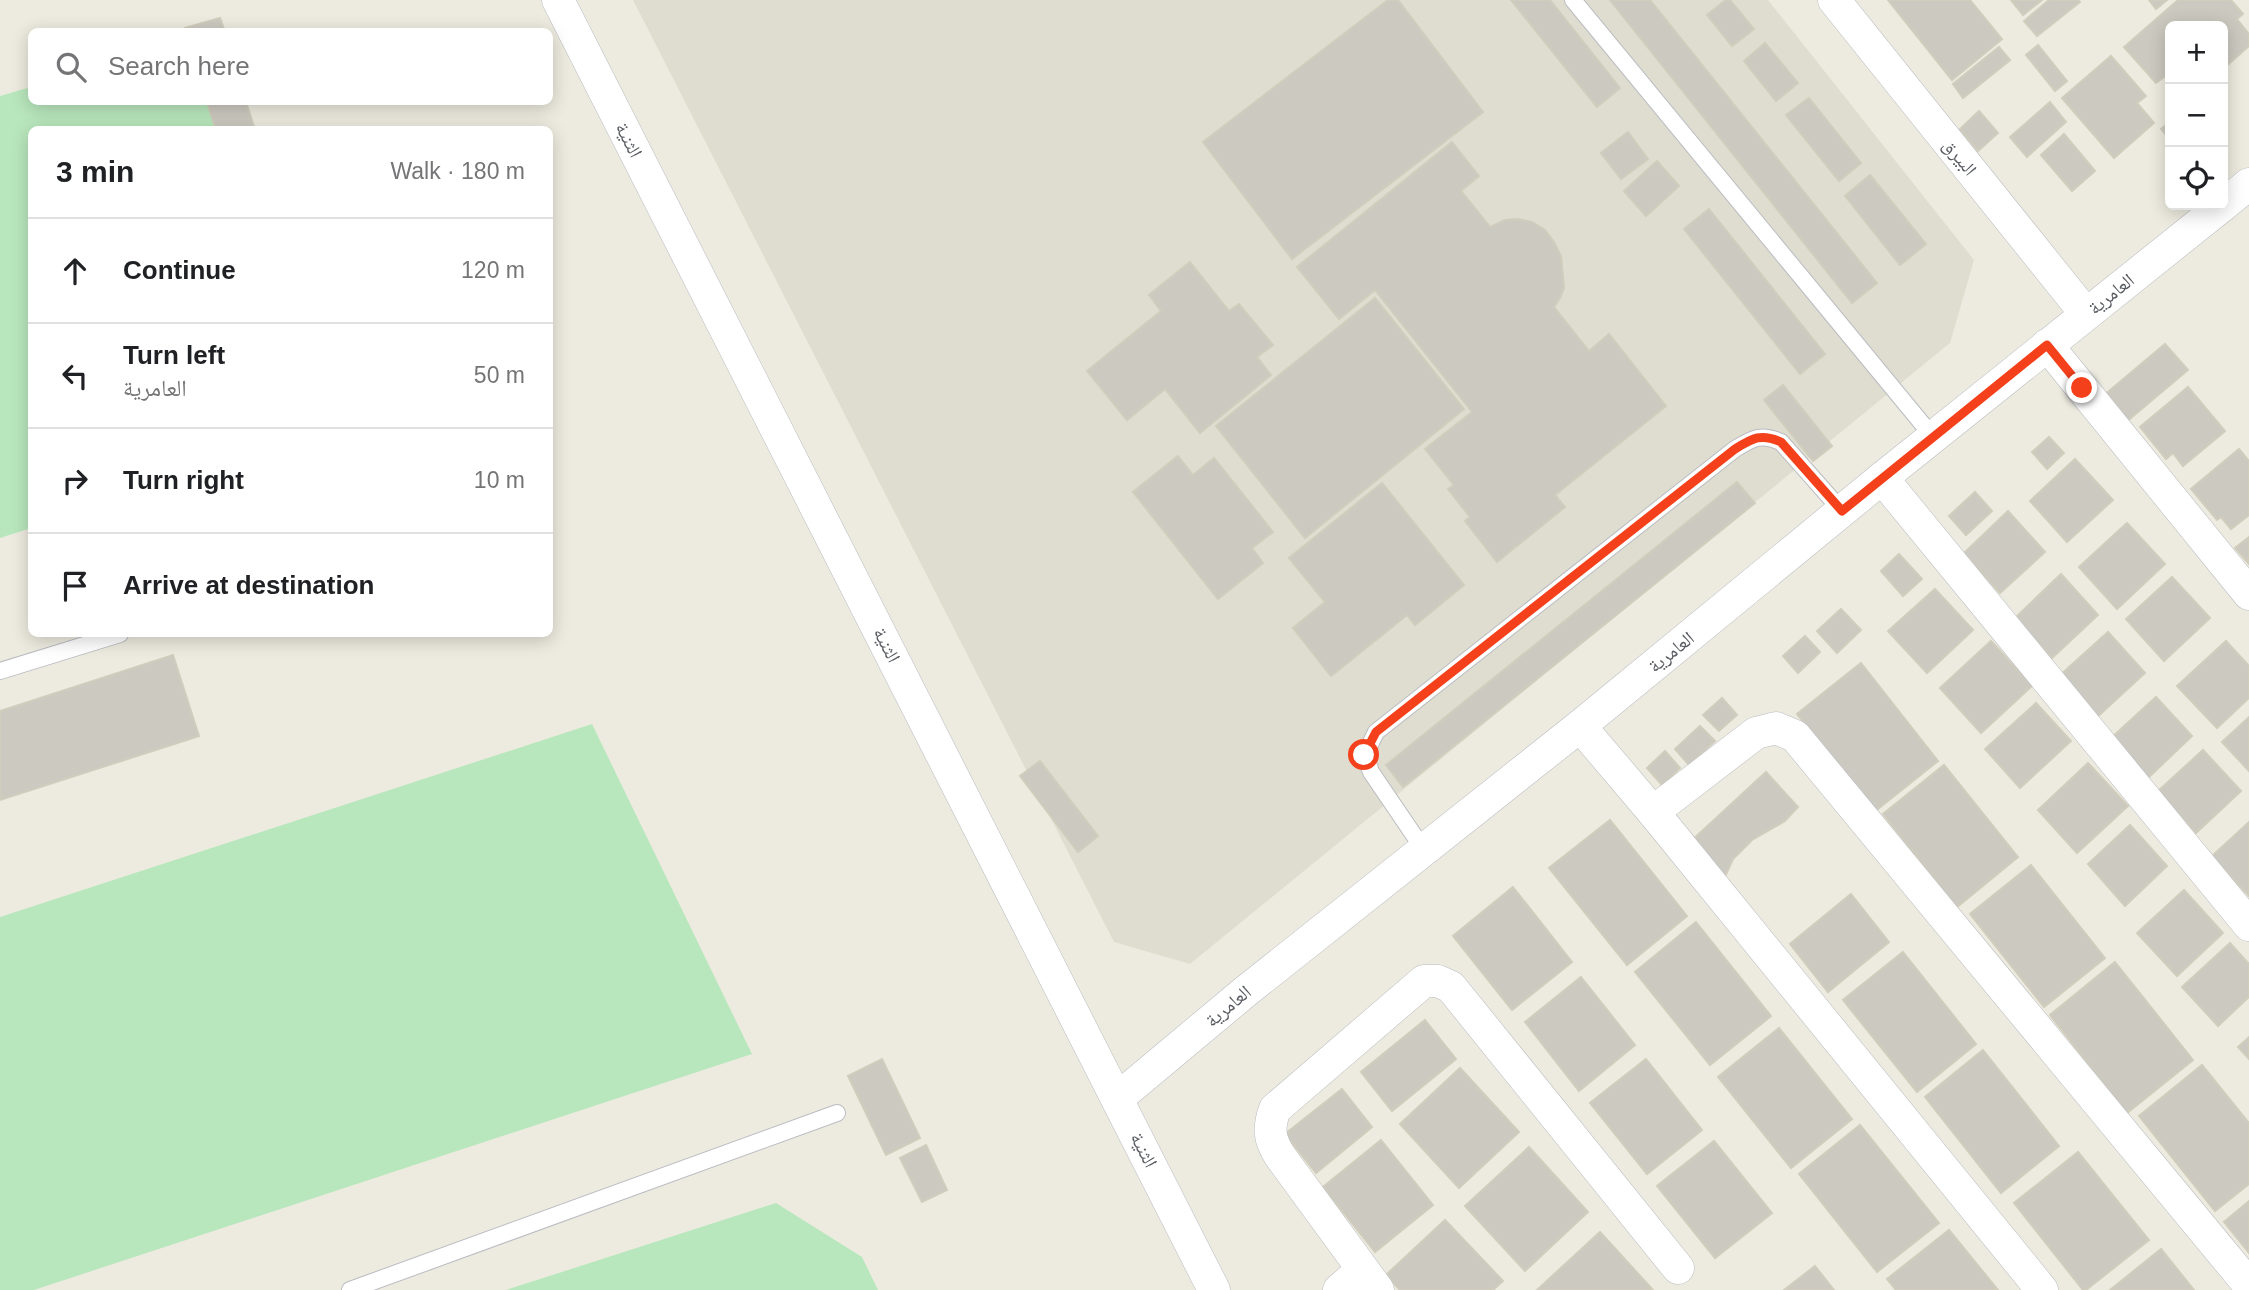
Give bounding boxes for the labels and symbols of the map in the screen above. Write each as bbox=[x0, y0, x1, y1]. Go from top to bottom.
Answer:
street label: الثنية bbox=[611, 119, 647, 161]
street label: البيرق bbox=[1938, 134, 1981, 180]
street label: العامرية bbox=[2084, 269, 2139, 320]
route end bbox=[2066, 372, 2097, 403]
street label: الثنية bbox=[869, 624, 905, 666]
street label: العامرية bbox=[1644, 627, 1699, 678]
route start bbox=[1348, 739, 1379, 770]
street label: العامرية bbox=[1201, 981, 1256, 1032]
street label: الثنية bbox=[1126, 1129, 1162, 1171]

